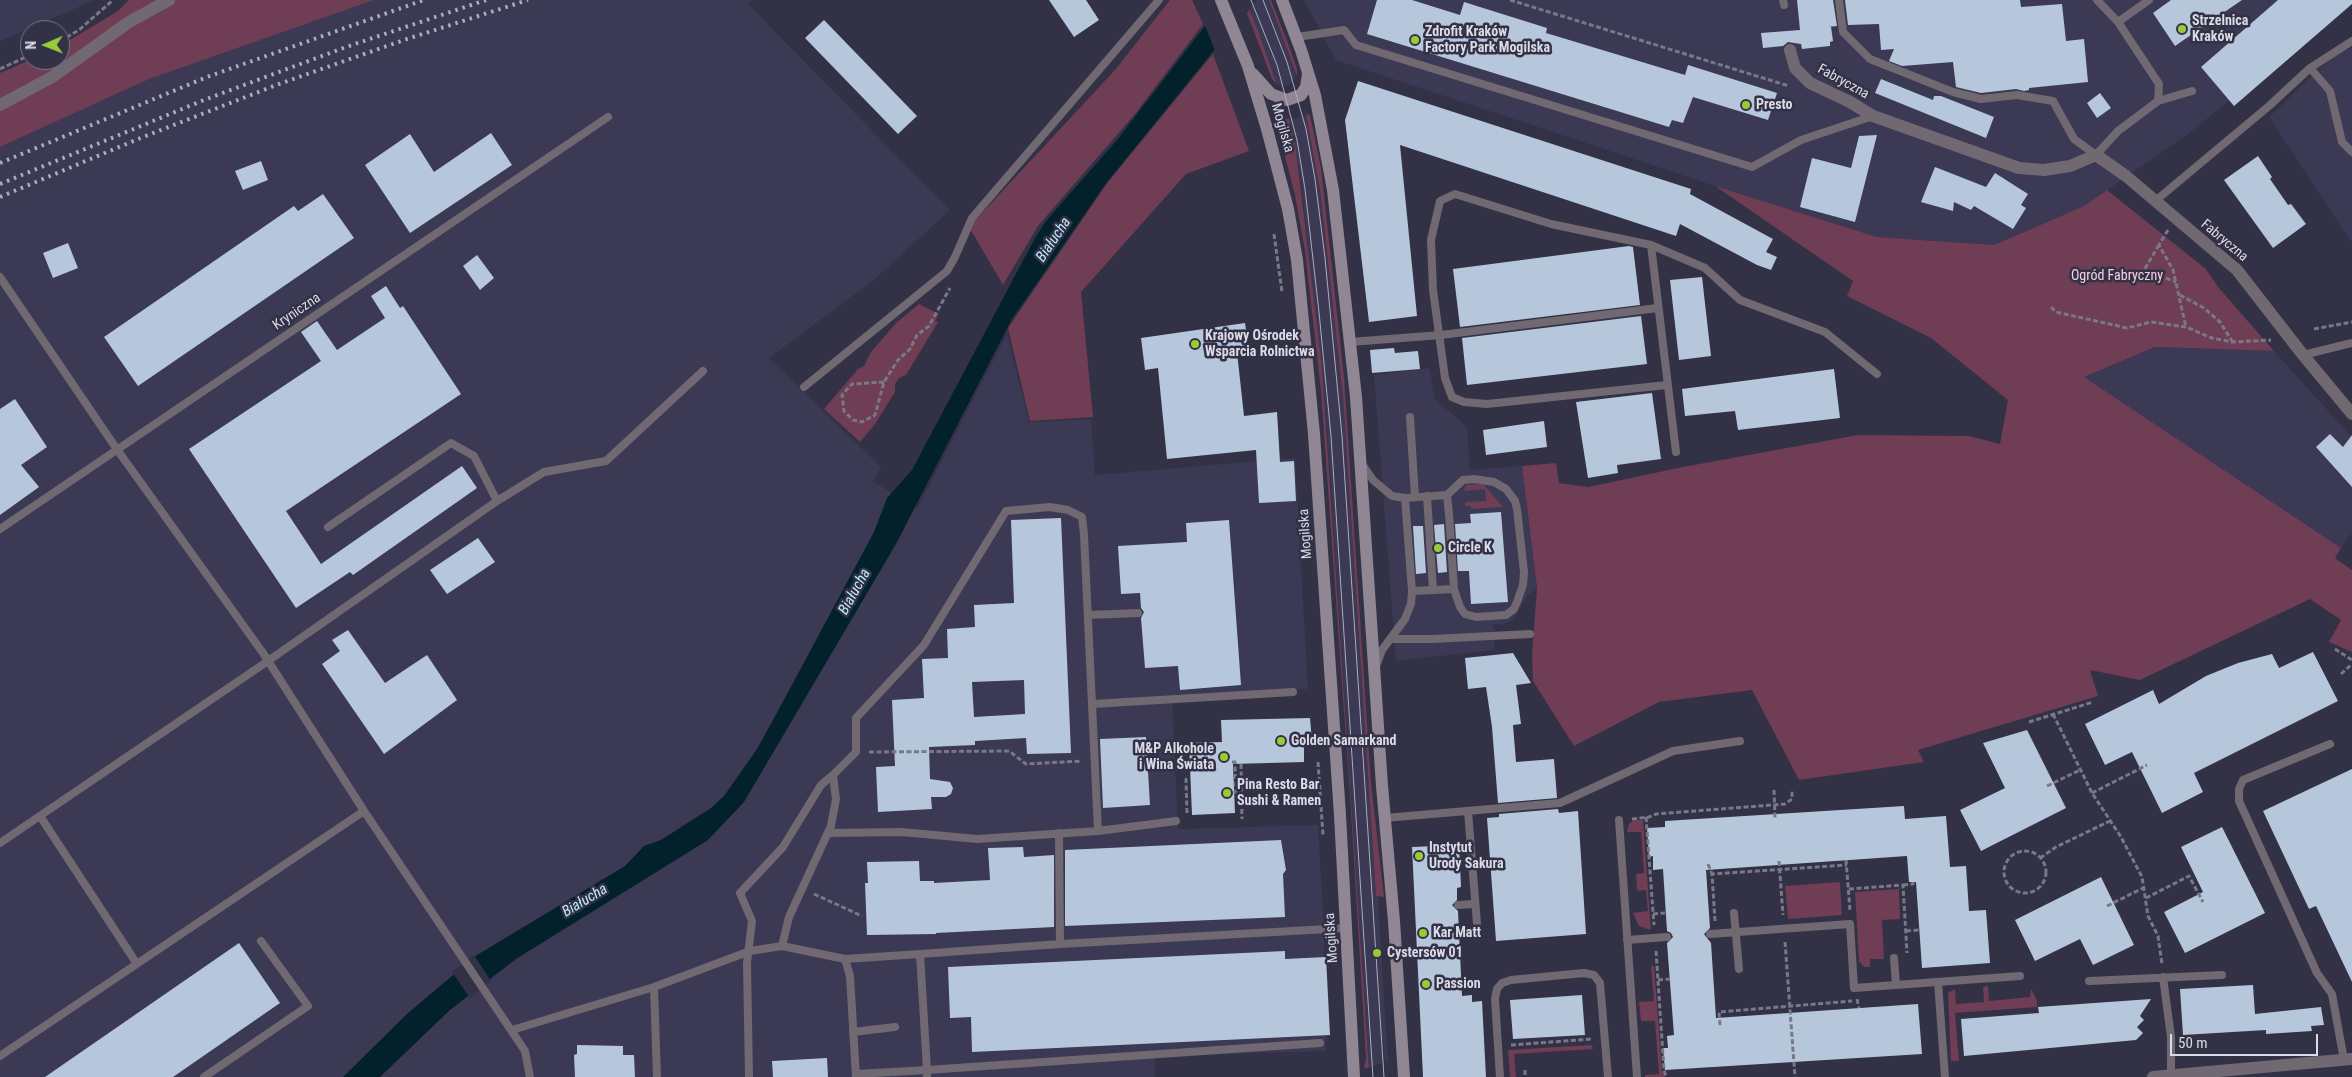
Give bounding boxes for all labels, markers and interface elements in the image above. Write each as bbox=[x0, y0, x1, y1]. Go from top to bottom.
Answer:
place label: Strzelnica Kraków bbox=[2192, 13, 2248, 46]
north arrow bbox=[20, 20, 70, 70]
marker: Strzelnica Kraków bbox=[2176, 23, 2188, 35]
place label: Zdrofit Kraków Factory Park Mogilska bbox=[1425, 24, 1550, 56]
marker: Zdrofit Kraków Factory Park Mogilska bbox=[1409, 34, 1421, 46]
text: N bbox=[23, 41, 39, 50]
street label: Fabryczna bbox=[1814, 61, 1872, 103]
place label: Presto bbox=[1756, 97, 1793, 113]
marker: Presto bbox=[1740, 99, 1752, 111]
street label: Mogilska bbox=[1267, 101, 1297, 155]
water label: Białucha bbox=[1033, 214, 1075, 266]
street label: Fabryczna bbox=[2197, 216, 2251, 266]
park label: Ogród Fabryczny bbox=[2071, 268, 2163, 284]
street label: Kryniczna bbox=[270, 290, 324, 334]
place label: Krajowy Ośrodek Wsparcia Rolnictwa bbox=[1205, 328, 1315, 361]
marker: Krajowy Ośrodek Wsparcia Rolnictwa bbox=[1189, 338, 1201, 350]
street label: Mogilska bbox=[1296, 508, 1316, 560]
place label: Circle K bbox=[1448, 540, 1492, 556]
marker: Circle K bbox=[1432, 542, 1444, 554]
water label: Białucha bbox=[835, 566, 875, 618]
place label: Golden Samarkand bbox=[1291, 733, 1396, 749]
marker: Golden Samarkand bbox=[1275, 735, 1287, 747]
place label: M&P Alkohole i Wina Świata bbox=[1134, 741, 1214, 774]
marker: M&P Alkohole i Wina Świata bbox=[1218, 751, 1230, 763]
place label: Pina Resto Bar Sushi & Ramen bbox=[1237, 777, 1321, 810]
marker: Pina Resto Bar Sushi & Ramen bbox=[1221, 787, 1233, 799]
place label: Instytut Urody Sakura bbox=[1429, 840, 1503, 872]
marker: Instytut Urody Sakura bbox=[1413, 850, 1425, 862]
water label: Białucha bbox=[559, 880, 611, 922]
street label: Mogilska bbox=[1322, 912, 1342, 964]
place label: Kar Matt bbox=[1433, 925, 1481, 941]
marker: Kar Matt bbox=[1417, 927, 1429, 939]
place label: Cystersów 01 bbox=[1387, 945, 1463, 961]
marker: Cystersów 01 bbox=[1371, 947, 1383, 959]
place label: Passion bbox=[1436, 976, 1481, 992]
marker: Passion bbox=[1420, 978, 1432, 990]
scale bar bbox=[2172, 1024, 2320, 1056]
text: 50 m bbox=[2178, 1034, 2208, 1052]

